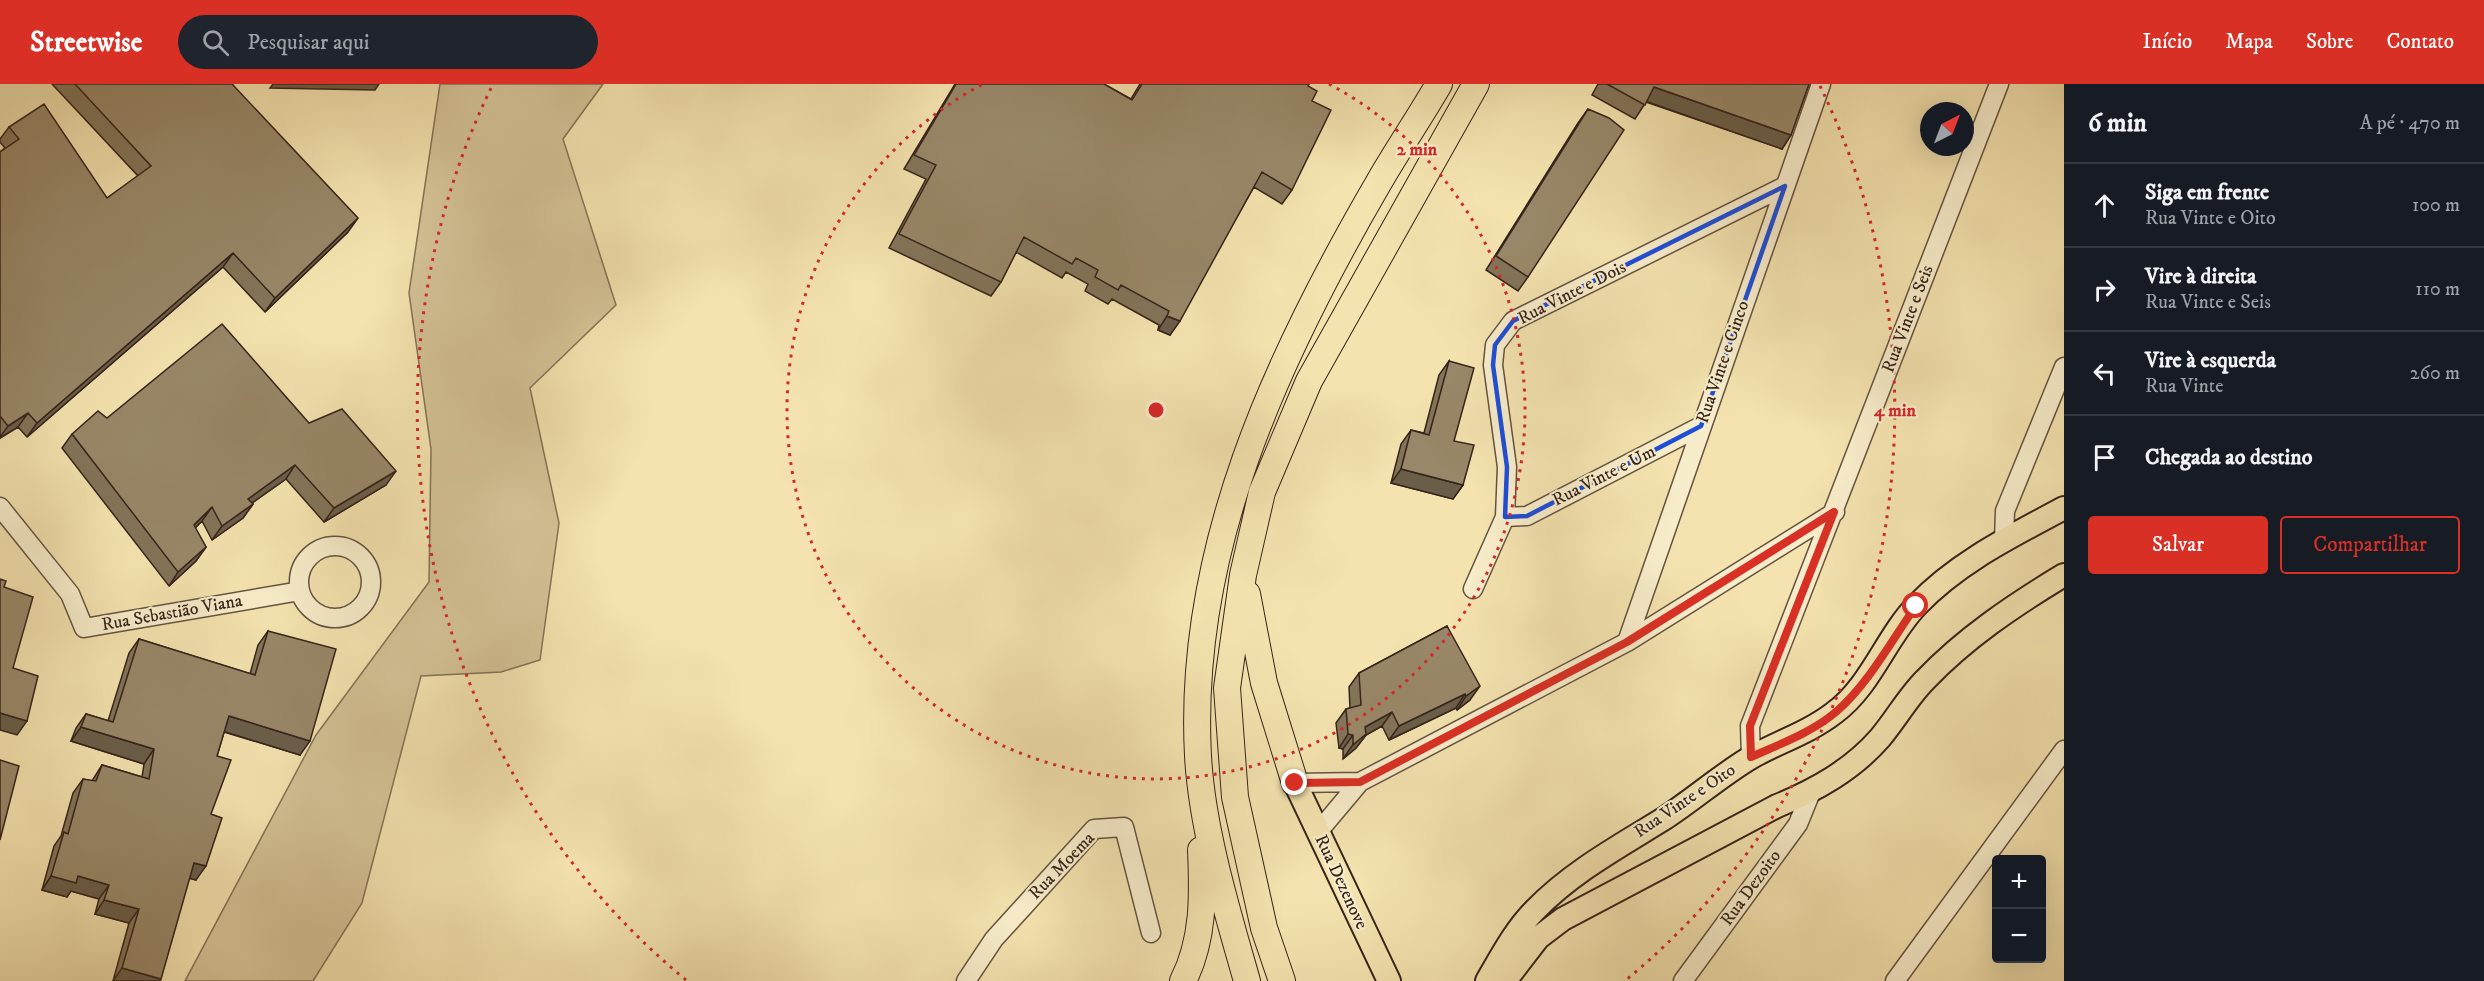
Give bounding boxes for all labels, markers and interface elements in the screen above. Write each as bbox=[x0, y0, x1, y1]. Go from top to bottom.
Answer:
search box bbox=[178, 15, 598, 69]
text: Streetwise bbox=[30, 25, 142, 60]
icon: search bbox=[199, 26, 232, 59]
text: Pesquisar aqui bbox=[247, 29, 369, 56]
text: Início bbox=[2143, 29, 2192, 55]
text: Mapa bbox=[2225, 29, 2273, 55]
text: Sobre bbox=[2306, 29, 2353, 55]
text: Contato bbox=[2386, 29, 2454, 55]
north arrow bbox=[1920, 102, 1974, 156]
text: 6 min bbox=[2088, 107, 2147, 140]
text: A pé · 470 m bbox=[2360, 111, 2460, 136]
text: 2 min bbox=[1397, 139, 1438, 161]
text: Siga em frente bbox=[2145, 179, 2269, 206]
icon: ahead bbox=[2088, 189, 2121, 222]
text: 100 m bbox=[2412, 193, 2460, 218]
text: Rua Vinte e Oito bbox=[2145, 206, 2276, 231]
street label: Rua Vinte e Dois bbox=[1514, 256, 1630, 330]
street label: Rua Vinte e Seis bbox=[1877, 262, 1939, 376]
text: Vire à direita bbox=[2145, 263, 2256, 290]
icon: right bbox=[2088, 273, 2121, 306]
text: 110 m bbox=[2415, 277, 2460, 302]
text: Rua Vinte e Seis bbox=[2145, 290, 2271, 315]
street label: Rua Vinte e Cinco bbox=[1692, 298, 1754, 426]
text: Vire à esquerda bbox=[2145, 347, 2276, 374]
icon: left bbox=[2088, 357, 2121, 390]
text: 260 m bbox=[2410, 361, 2460, 386]
text: Rua Vinte bbox=[2145, 374, 2223, 399]
centre of rings bbox=[1146, 400, 1166, 420]
text: 4 min bbox=[1873, 400, 1916, 422]
street label: Rua Vinte e Um bbox=[1549, 441, 1659, 511]
icon: arrive bbox=[2088, 441, 2121, 474]
text: Chegada ao destino bbox=[2145, 444, 2312, 471]
button: Salvar bbox=[2088, 516, 2268, 574]
button: Compartilhar bbox=[2280, 516, 2460, 574]
street label: Rua Sebastião Viana bbox=[100, 590, 244, 636]
route start bbox=[1902, 592, 1928, 618]
street label: Rua Vinte e Oito bbox=[1630, 759, 1740, 843]
route end bbox=[1281, 769, 1307, 795]
street label: Rua Moema bbox=[1024, 827, 1100, 904]
street label: Rua Dezenove bbox=[1310, 831, 1372, 933]
street label: Rua Dezoito bbox=[1716, 845, 1786, 930]
map controls bbox=[1992, 855, 2046, 963]
button: + bbox=[1992, 855, 2046, 909]
button: − bbox=[1992, 909, 2046, 963]

